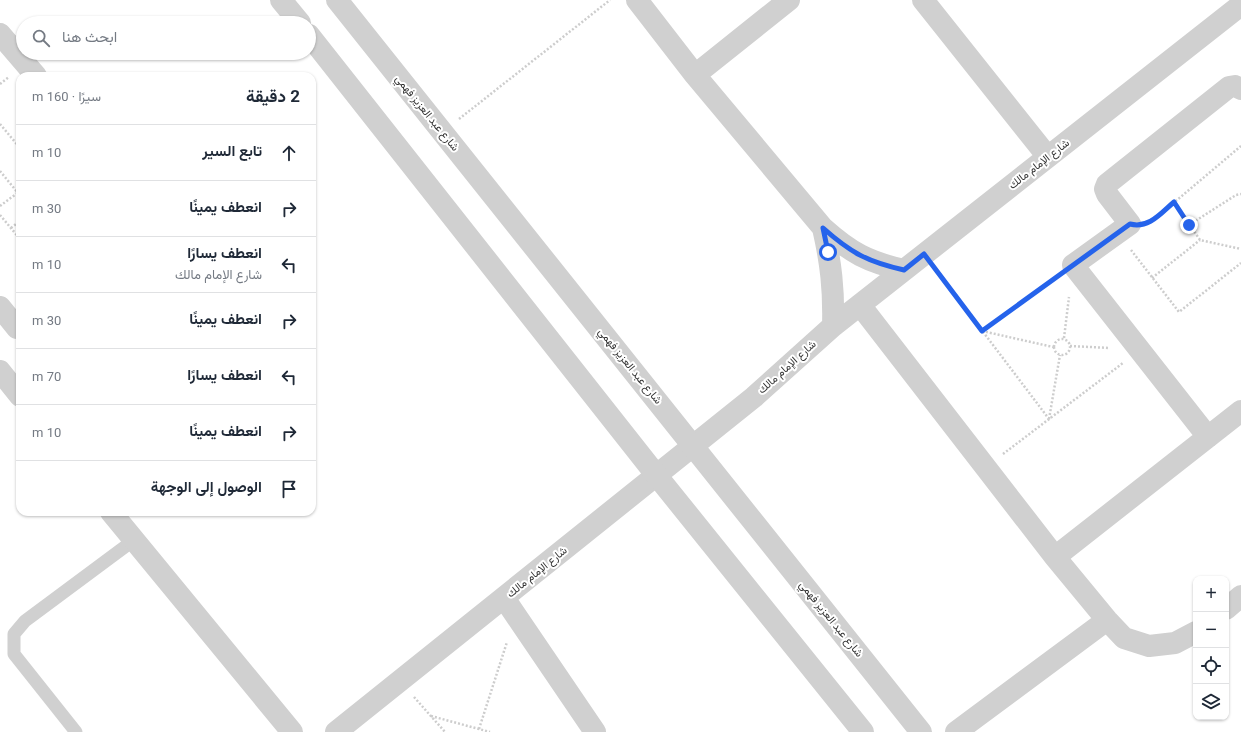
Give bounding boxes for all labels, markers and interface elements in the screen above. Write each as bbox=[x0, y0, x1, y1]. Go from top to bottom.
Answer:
search box bbox=[16, 16, 316, 60]
icon: search bbox=[30, 27, 52, 49]
text: ابحث هنا bbox=[62, 28, 117, 46]
street label: شارع عبد العزيز فهمي bbox=[390, 72, 462, 156]
text: 2 دقيقة bbox=[246, 86, 300, 106]
text: سيرًا · 160 m bbox=[32, 89, 101, 104]
street label: شارع الإمام مالك bbox=[1006, 136, 1073, 193]
text: تابع السير bbox=[202, 142, 262, 160]
icon: ahead bbox=[278, 142, 300, 164]
text: 10 m bbox=[32, 145, 61, 160]
text: انعطف يمينًا bbox=[189, 198, 262, 216]
icon: right bbox=[278, 198, 300, 220]
text: 30 m bbox=[32, 201, 61, 216]
route end bbox=[1180, 216, 1198, 234]
route start bbox=[819, 243, 837, 261]
text: انعطف يسارًا bbox=[187, 244, 262, 262]
icon: left bbox=[278, 254, 300, 276]
text: 10 m bbox=[32, 257, 61, 272]
text: شارع الإمام مالك bbox=[175, 267, 262, 282]
text: انعطف يمينًا bbox=[189, 310, 262, 328]
icon: right bbox=[278, 310, 300, 332]
text: 30 m bbox=[32, 313, 61, 328]
street label: شارع عبد العزيز فهمي bbox=[593, 325, 665, 409]
street label: شارع الإمام مالك bbox=[755, 337, 820, 397]
text: انعطف يسارًا bbox=[187, 366, 262, 384]
icon: left bbox=[278, 366, 300, 388]
text: 70 m bbox=[32, 369, 61, 384]
text: انعطف يمينًا bbox=[189, 422, 262, 440]
icon: right bbox=[278, 422, 300, 444]
text: 10 m bbox=[32, 425, 61, 440]
text: الوصول إلى الوجهة bbox=[151, 478, 262, 496]
icon: arrive bbox=[278, 478, 300, 500]
street label: شارع الإمام مالك bbox=[504, 544, 571, 601]
map controls bbox=[1193, 576, 1229, 720]
button: + bbox=[1193, 576, 1229, 612]
street label: شارع عبد العزيز فهمي bbox=[794, 578, 866, 662]
button: − bbox=[1193, 612, 1229, 648]
button: locate bbox=[1193, 648, 1229, 684]
button: layers bbox=[1193, 684, 1229, 720]

